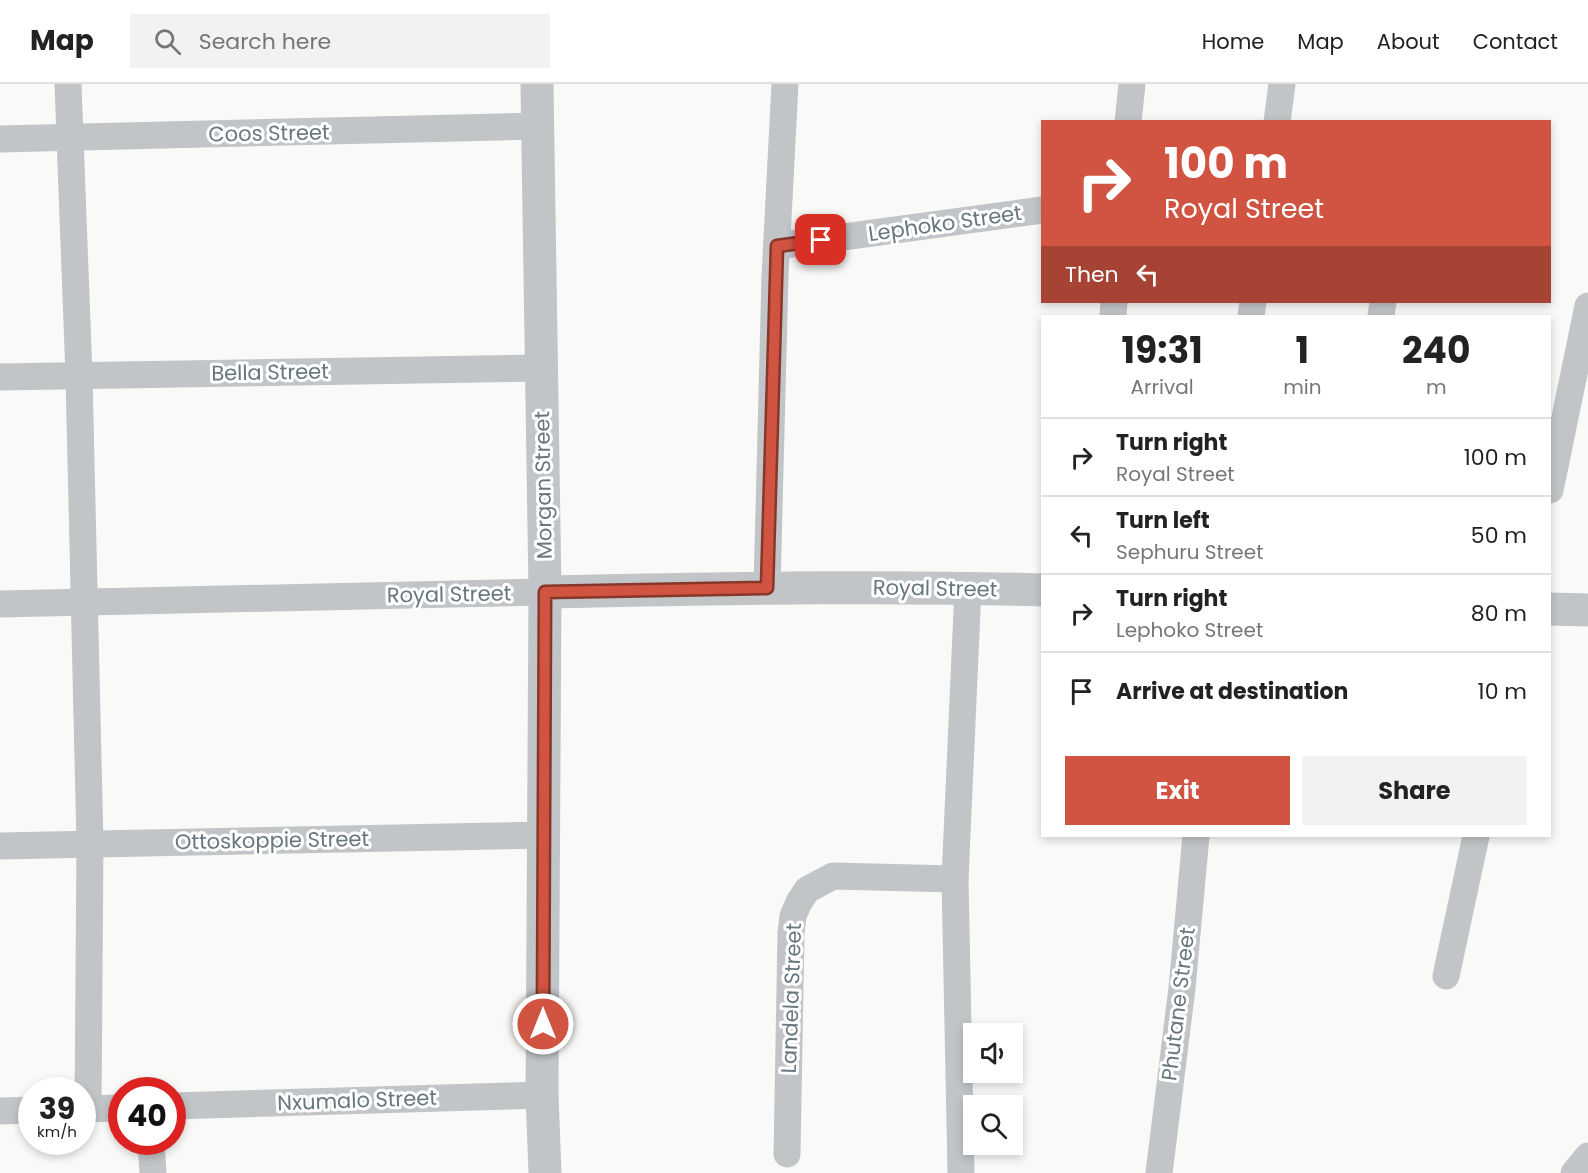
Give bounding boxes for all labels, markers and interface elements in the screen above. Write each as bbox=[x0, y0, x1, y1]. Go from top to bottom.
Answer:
search box bbox=[130, 14, 550, 68]
text: Map bbox=[30, 21, 94, 60]
icon: search bbox=[151, 25, 184, 58]
text: Search here bbox=[199, 26, 331, 57]
text: Home bbox=[1202, 27, 1264, 56]
text: Map bbox=[1297, 27, 1344, 56]
text: About bbox=[1377, 27, 1440, 56]
text: Contact bbox=[1473, 27, 1558, 56]
street label: Coos Street bbox=[208, 117, 330, 149]
text: 100 m bbox=[1164, 134, 1288, 193]
icon: right bbox=[1065, 144, 1143, 222]
text: Royal Street bbox=[1164, 190, 1324, 227]
street label: Lephoko Street bbox=[866, 198, 1024, 248]
pin bbox=[795, 214, 846, 265]
icon: arrive bbox=[804, 223, 837, 256]
icon: left bbox=[1131, 258, 1164, 291]
text: Then bbox=[1065, 259, 1119, 290]
text: 19:31 bbox=[1122, 325, 1203, 376]
text: 1 bbox=[1296, 325, 1309, 376]
text: 240 bbox=[1402, 325, 1470, 376]
street label: Bella Street bbox=[211, 356, 329, 388]
text: Arrival bbox=[1131, 373, 1194, 401]
text: min bbox=[1283, 373, 1322, 401]
text: m bbox=[1426, 373, 1447, 401]
street label: Morgan Street bbox=[527, 411, 559, 559]
text: Turn right bbox=[1116, 427, 1227, 458]
icon: right bbox=[1065, 441, 1098, 474]
text: 100 m bbox=[1464, 442, 1527, 473]
text: Royal Street bbox=[1116, 460, 1235, 488]
text: Turn left bbox=[1116, 505, 1210, 536]
icon: left bbox=[1065, 519, 1098, 552]
text: 50 m bbox=[1471, 520, 1527, 551]
text: Sephuru Street bbox=[1116, 538, 1263, 566]
street label: Royal Street bbox=[873, 572, 997, 604]
street label: Royal Street bbox=[387, 578, 511, 610]
text: Turn right bbox=[1116, 583, 1227, 614]
icon: right bbox=[1065, 597, 1098, 630]
text: 80 m bbox=[1471, 598, 1527, 629]
text: Lephoko Street bbox=[1116, 616, 1263, 644]
icon: arrive bbox=[1065, 675, 1098, 708]
text: Arrive at destination bbox=[1116, 676, 1348, 707]
text: 10 m bbox=[1478, 676, 1527, 707]
button: Exit bbox=[1065, 756, 1290, 825]
button: Share bbox=[1302, 756, 1527, 825]
street label: Ottoskoppie Street bbox=[175, 824, 369, 856]
street label: Landela Street bbox=[774, 922, 808, 1074]
street label: Phutane Street bbox=[1154, 926, 1202, 1082]
position arrow bbox=[511, 992, 575, 1056]
map controls bbox=[963, 1023, 1023, 1155]
button: sound bbox=[963, 1023, 1023, 1083]
speed limit sign: 40 bbox=[108, 1077, 186, 1155]
street label: Nxumalo Street bbox=[277, 1083, 437, 1117]
text: 39 bbox=[39, 1087, 75, 1130]
button: search bbox=[963, 1095, 1023, 1155]
text: km/h bbox=[37, 1121, 77, 1142]

